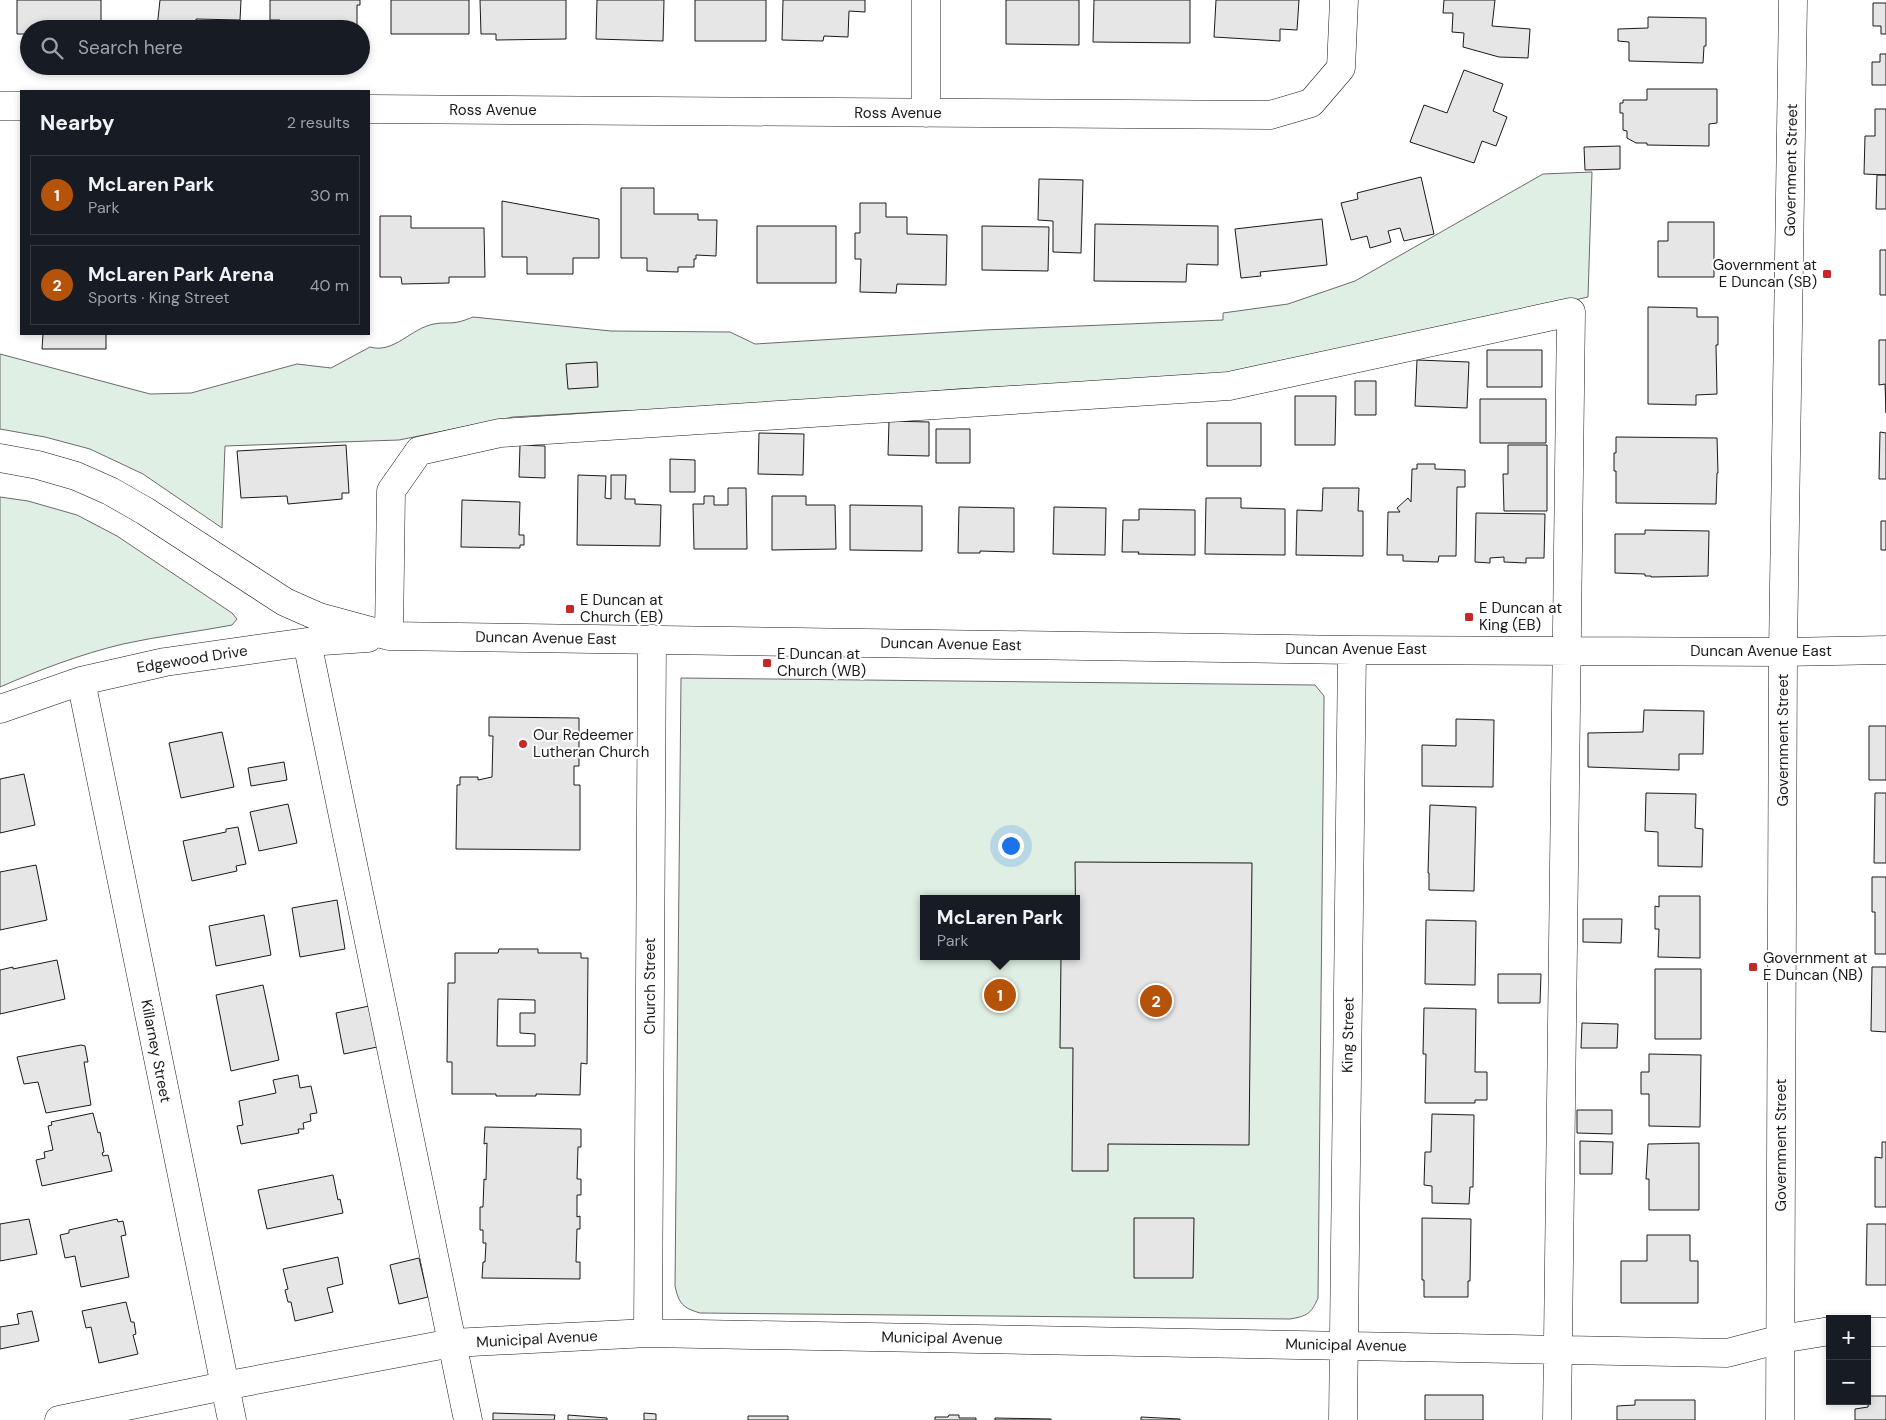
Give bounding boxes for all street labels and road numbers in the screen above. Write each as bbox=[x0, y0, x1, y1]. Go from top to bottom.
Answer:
street label: Ross Avenue bbox=[449, 100, 537, 120]
street label: Ross Avenue bbox=[854, 103, 942, 123]
street label: Government Street bbox=[1780, 103, 1802, 237]
street label: Duncan Avenue East bbox=[475, 627, 617, 649]
street label: Duncan Avenue East bbox=[880, 633, 1022, 655]
street label: Duncan Avenue East bbox=[1285, 639, 1427, 659]
street label: Edgewood Drive bbox=[135, 640, 249, 678]
street label: Duncan Avenue East bbox=[1690, 641, 1832, 661]
street label: Government Street bbox=[1773, 673, 1793, 806]
street label: Church Street bbox=[640, 937, 660, 1034]
street label: King Street bbox=[1337, 997, 1359, 1073]
street label: Killarney Street bbox=[136, 998, 176, 1104]
street label: Government Street bbox=[1771, 1078, 1791, 1211]
street label: Municipal Avenue bbox=[476, 1326, 598, 1352]
street label: Municipal Avenue bbox=[881, 1327, 1003, 1349]
street label: Municipal Avenue bbox=[1285, 1334, 1407, 1356]

